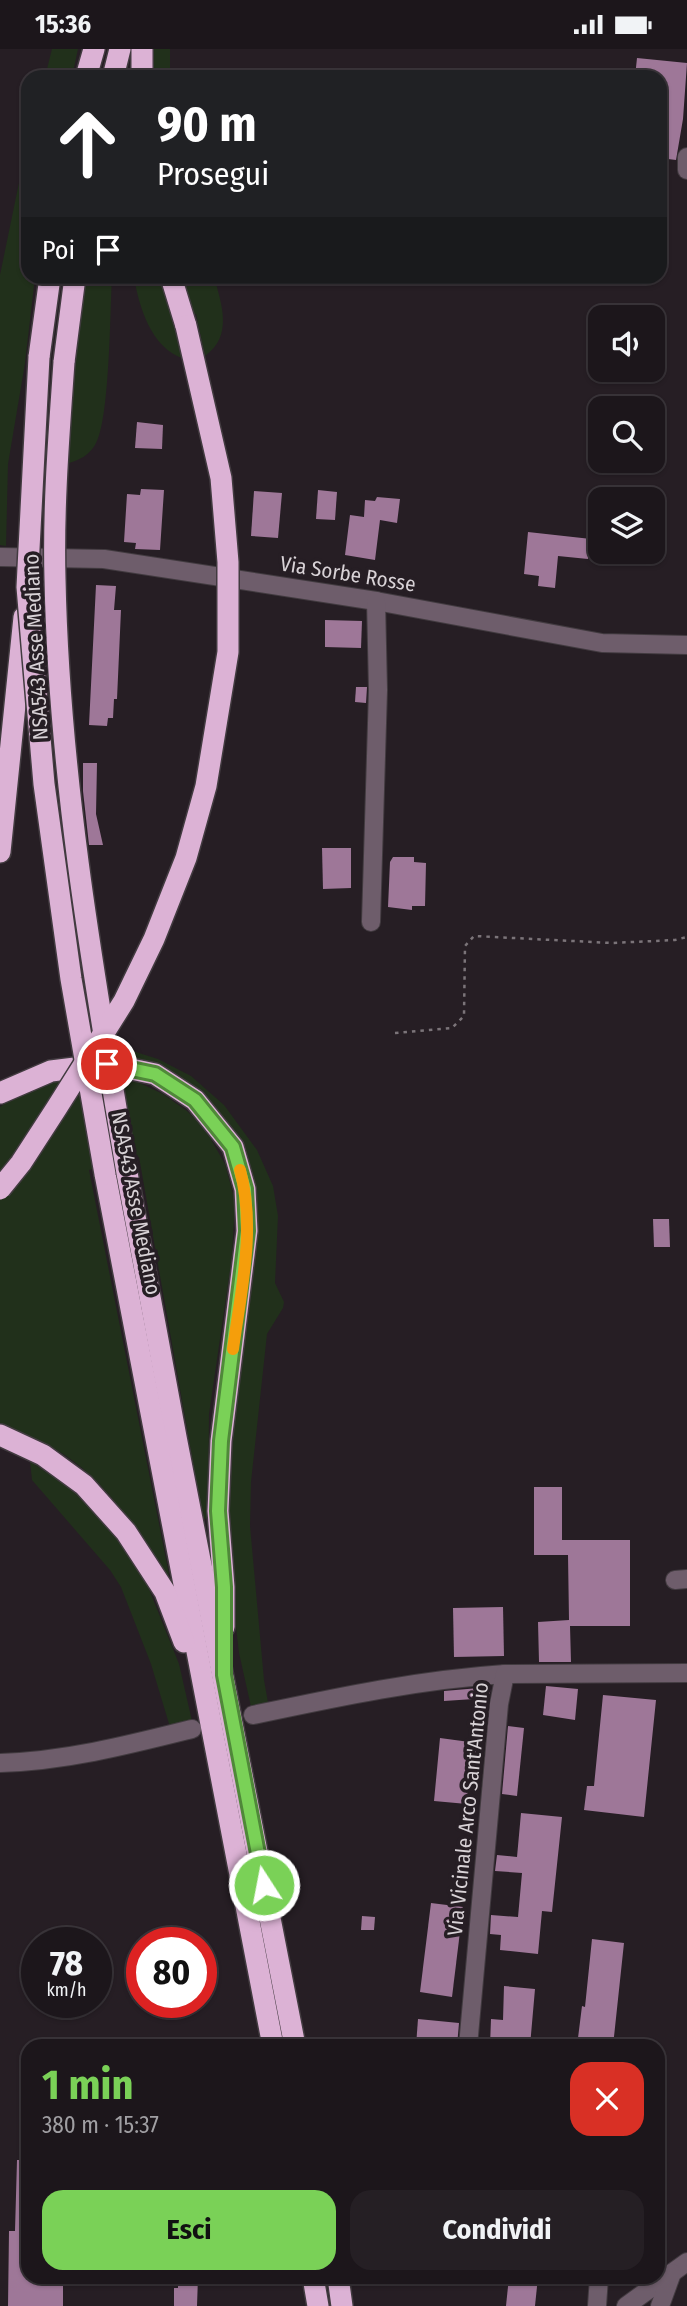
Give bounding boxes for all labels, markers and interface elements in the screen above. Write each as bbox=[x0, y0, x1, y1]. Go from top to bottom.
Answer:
text: 15:36 bbox=[35, 9, 91, 40]
text: 90 m bbox=[157, 95, 257, 154]
icon: ahead bbox=[42, 98, 133, 189]
text: Prosegui bbox=[157, 155, 269, 193]
icon: arrive bbox=[89, 231, 127, 269]
text: Poi bbox=[42, 235, 75, 266]
map controls bbox=[588, 305, 665, 564]
button: sound bbox=[588, 305, 665, 382]
button: search bbox=[588, 396, 665, 473]
button: layers bbox=[588, 487, 665, 564]
street label: Via Sorbe Rosse bbox=[278, 550, 418, 598]
street label: NSA543 Asse Mediano bbox=[18, 553, 54, 741]
pin bbox=[77, 1034, 137, 1094]
icon: arrive bbox=[88, 1045, 126, 1083]
street label: NSA543 Asse Mediano bbox=[105, 1109, 167, 1297]
street label: Via Vicinale Arco Sant'Antonio bbox=[442, 1681, 494, 1937]
position arrow bbox=[227, 1848, 301, 1922]
speed limit sign: 80 bbox=[126, 1927, 217, 2018]
text: 78 bbox=[50, 1942, 83, 1984]
text: km/h bbox=[46, 1979, 87, 2001]
text: 1 min bbox=[42, 2060, 133, 2110]
button: close bbox=[570, 2062, 644, 2136]
text: 380 m · 15:37 bbox=[42, 2111, 159, 2139]
button: Esci bbox=[42, 2190, 336, 2270]
button: Condividi bbox=[350, 2190, 644, 2270]

